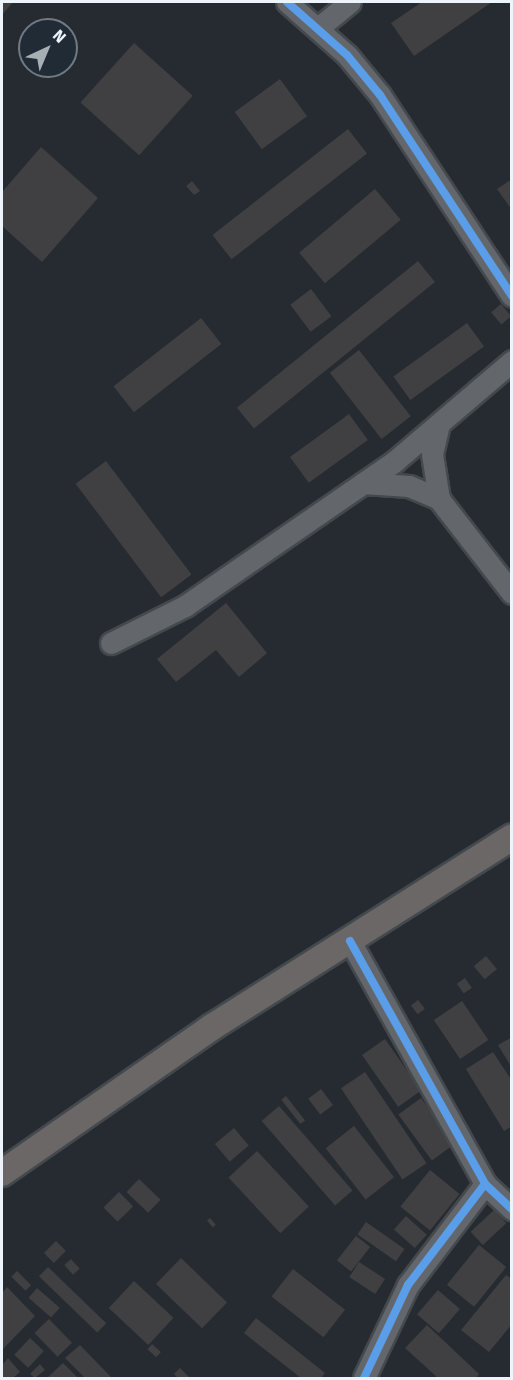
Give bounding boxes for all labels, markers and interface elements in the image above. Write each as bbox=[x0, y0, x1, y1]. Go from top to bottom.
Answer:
north arrow bbox=[18, 18, 78, 78]
text: N bbox=[49, 26, 70, 47]

